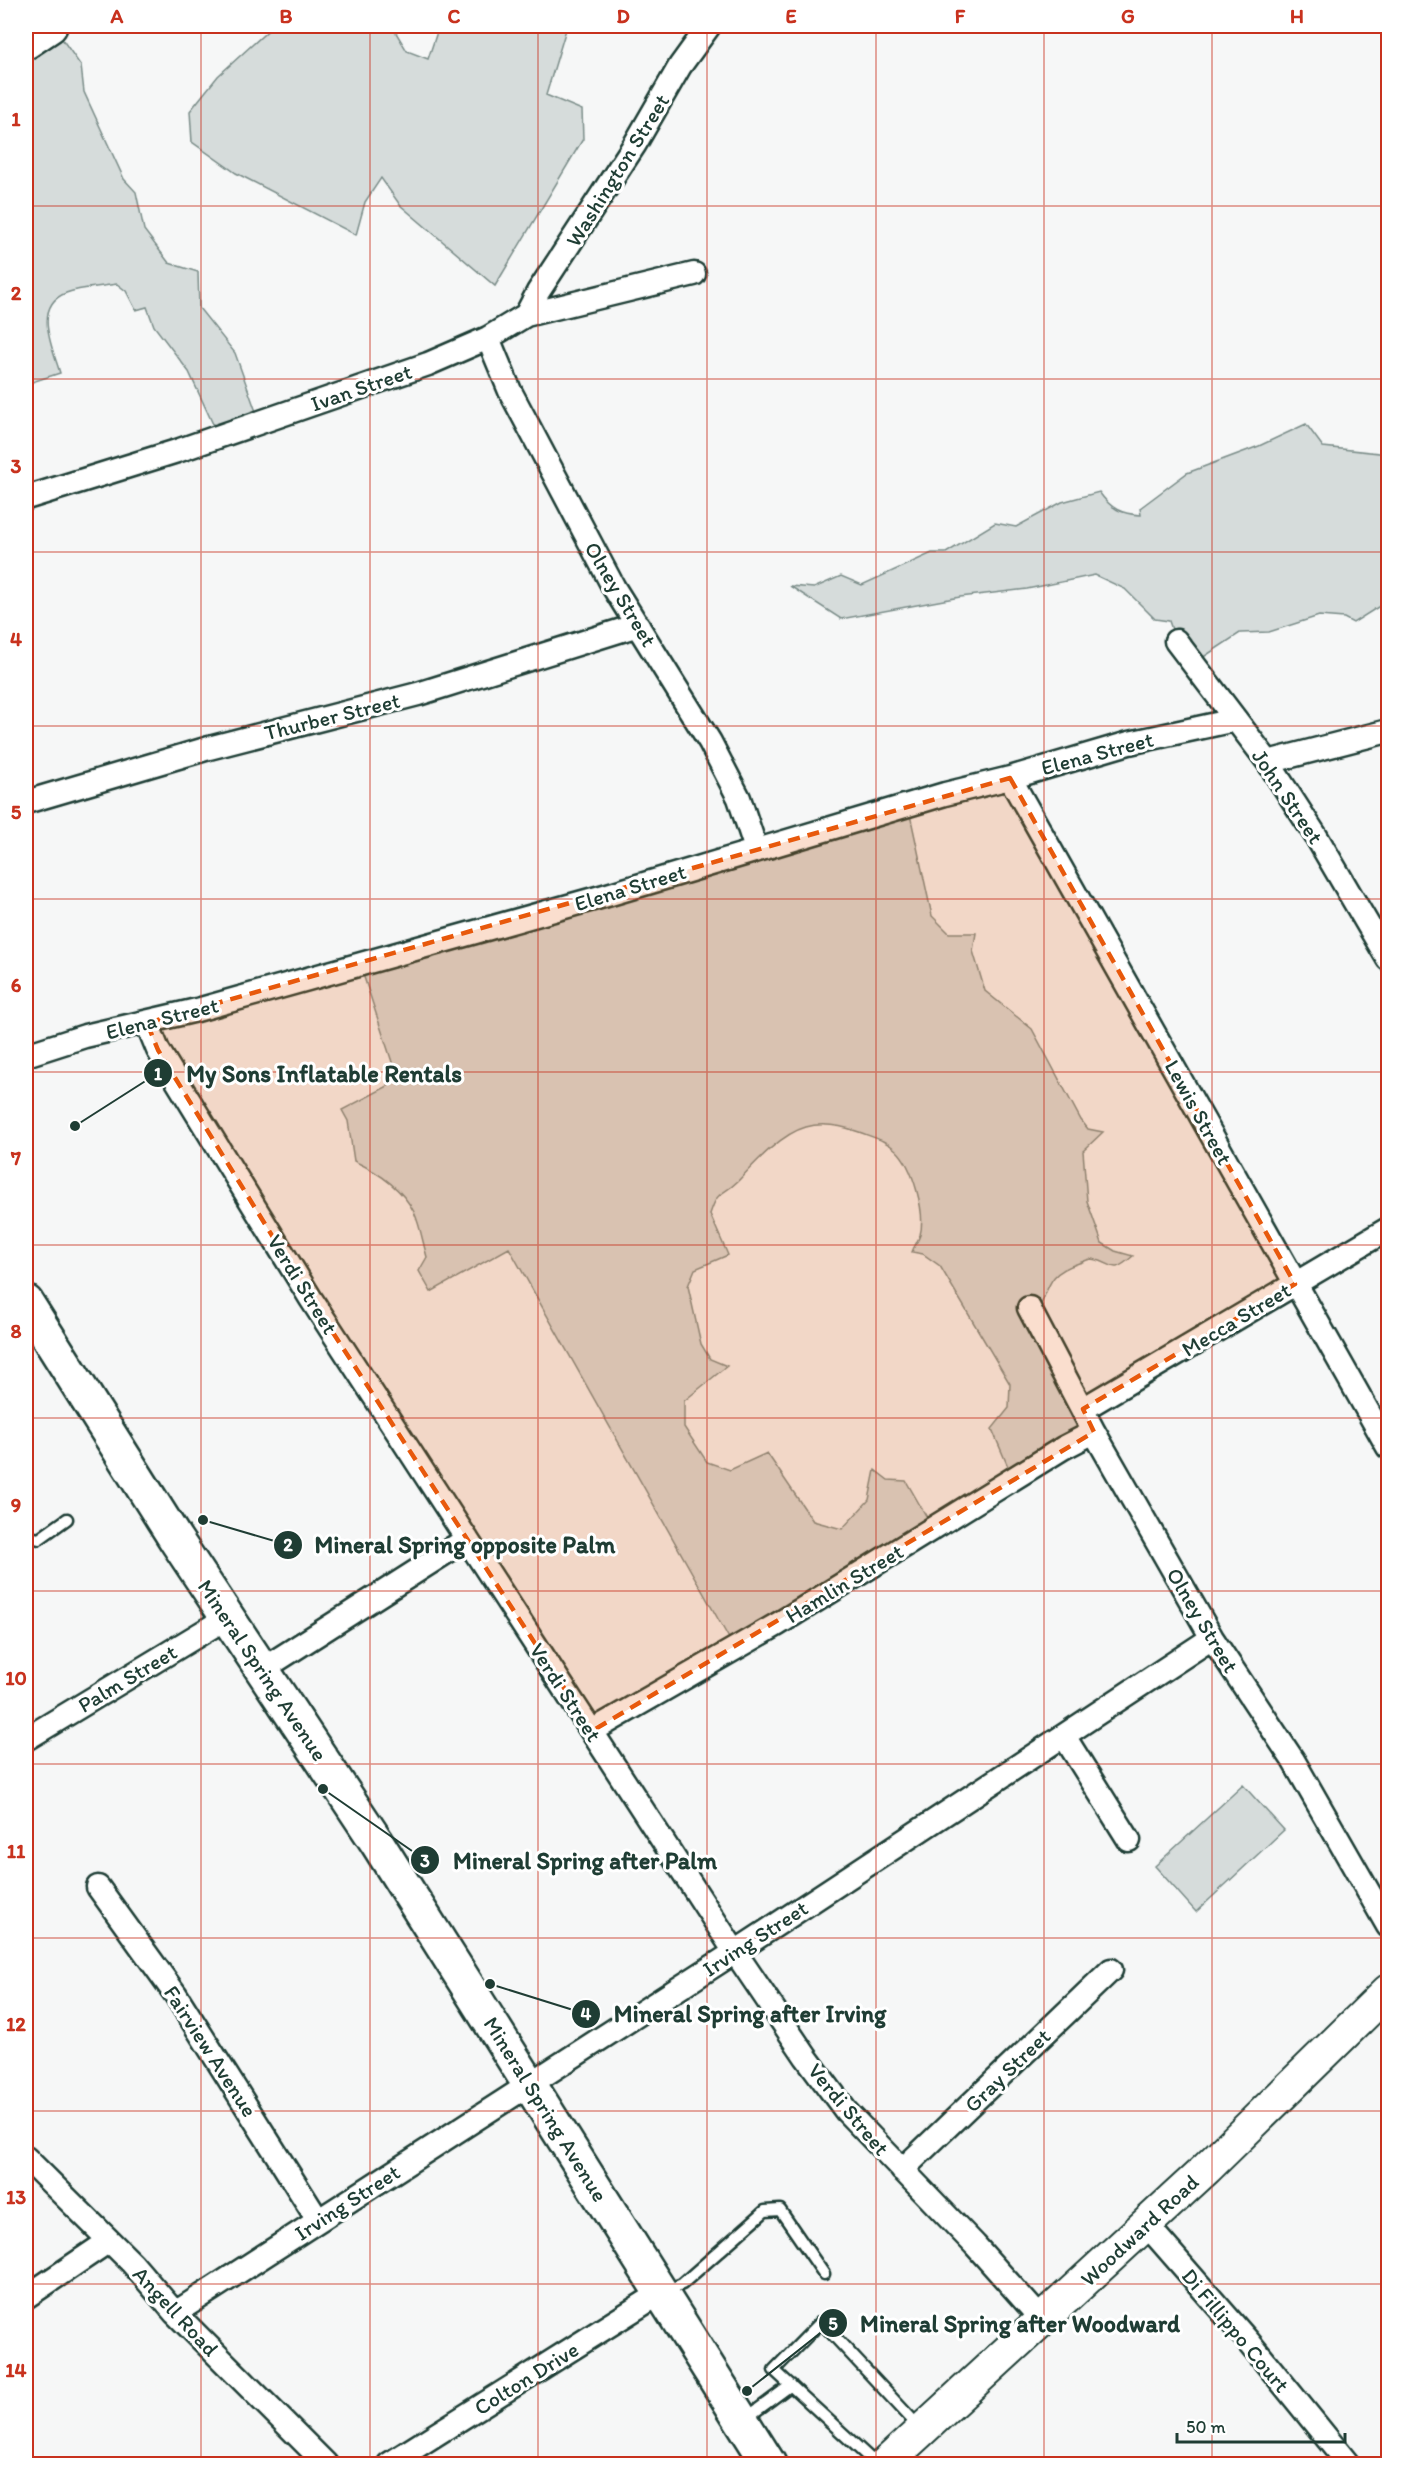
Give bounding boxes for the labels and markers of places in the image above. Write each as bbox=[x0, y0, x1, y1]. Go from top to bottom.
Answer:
callout: My Sons Inflatable Rentals bbox=[143, 1052, 474, 1094]
callout: Mineral Spring opposite Palm bbox=[273, 1524, 627, 1566]
callout: Mineral Spring after Palm bbox=[410, 1839, 729, 1881]
callout: Mineral Spring after Irving bbox=[571, 1993, 899, 2035]
callout: Mineral Spring after Woodward bbox=[818, 2302, 1193, 2344]

